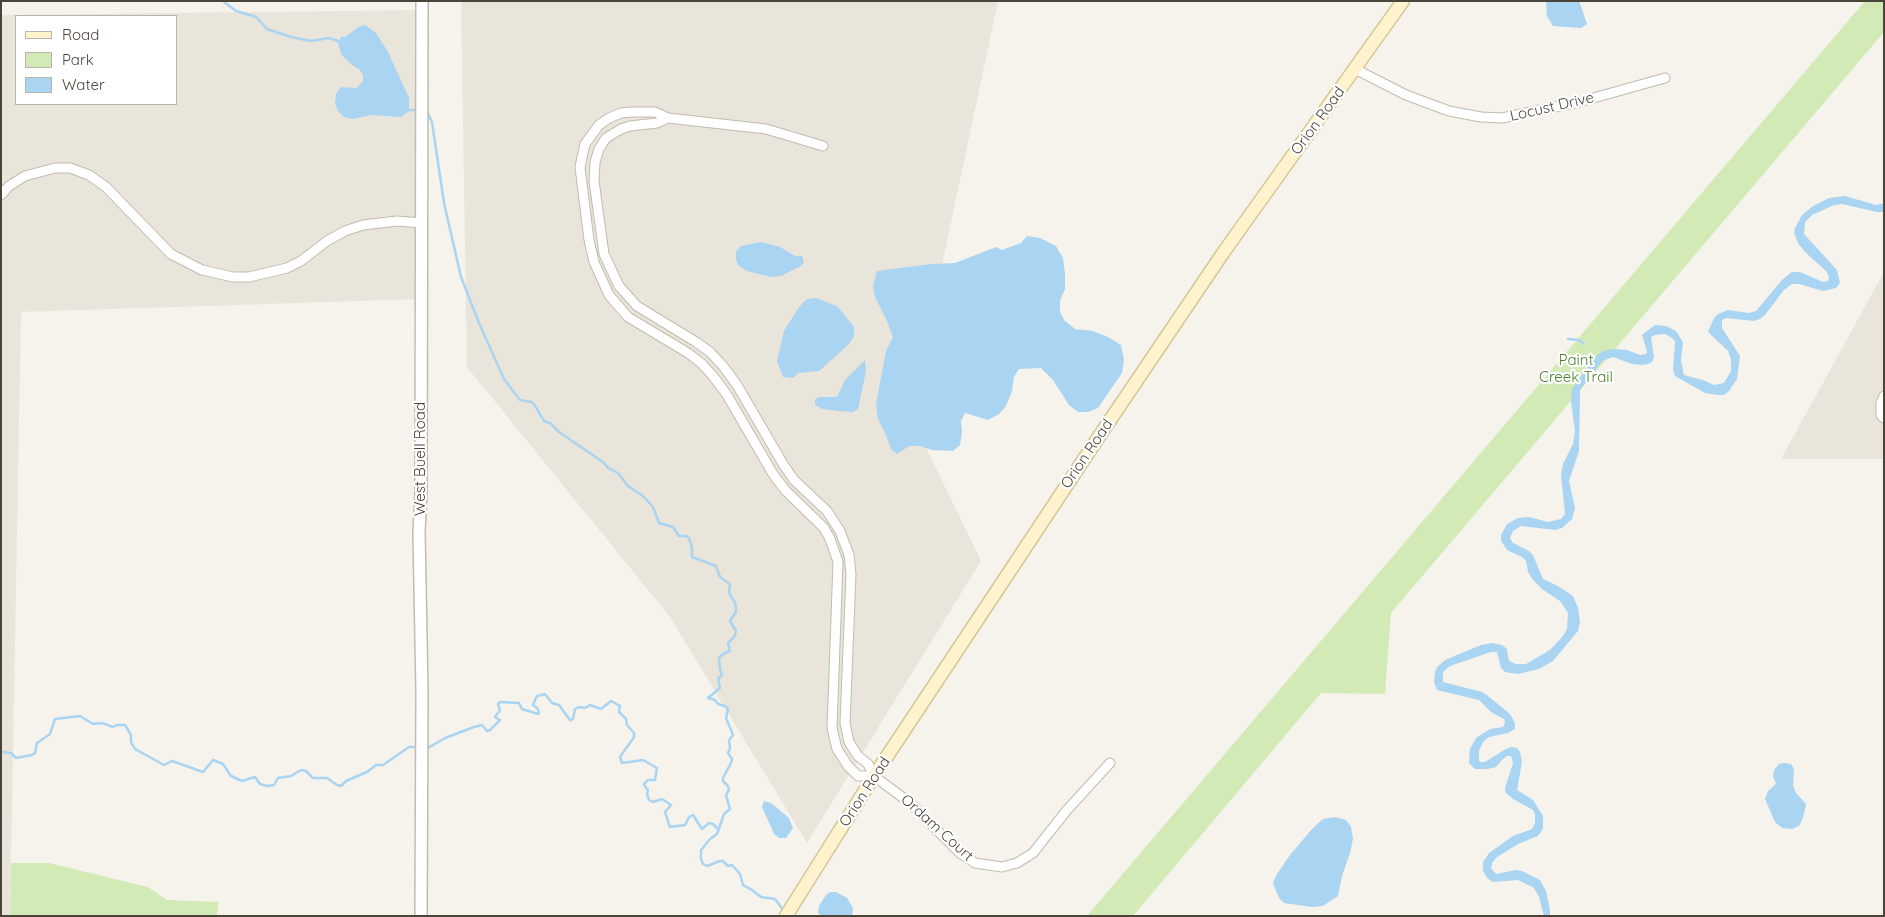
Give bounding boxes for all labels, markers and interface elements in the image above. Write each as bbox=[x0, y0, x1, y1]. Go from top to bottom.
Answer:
legend bbox=[15, 15, 178, 105]
text: Road bbox=[62, 25, 99, 44]
text: Park bbox=[62, 50, 94, 69]
text: Water bbox=[62, 75, 105, 94]
street label: Orion Road bbox=[1287, 84, 1349, 158]
street label: Locust Drive bbox=[1508, 89, 1596, 125]
park label: Paint Creek Trail bbox=[1539, 351, 1613, 386]
street label: West Buell Road bbox=[411, 402, 429, 516]
street label: Orion Road bbox=[1057, 416, 1117, 492]
street label: Orion Road bbox=[836, 754, 894, 830]
street label: Ordam Court bbox=[897, 791, 977, 865]

